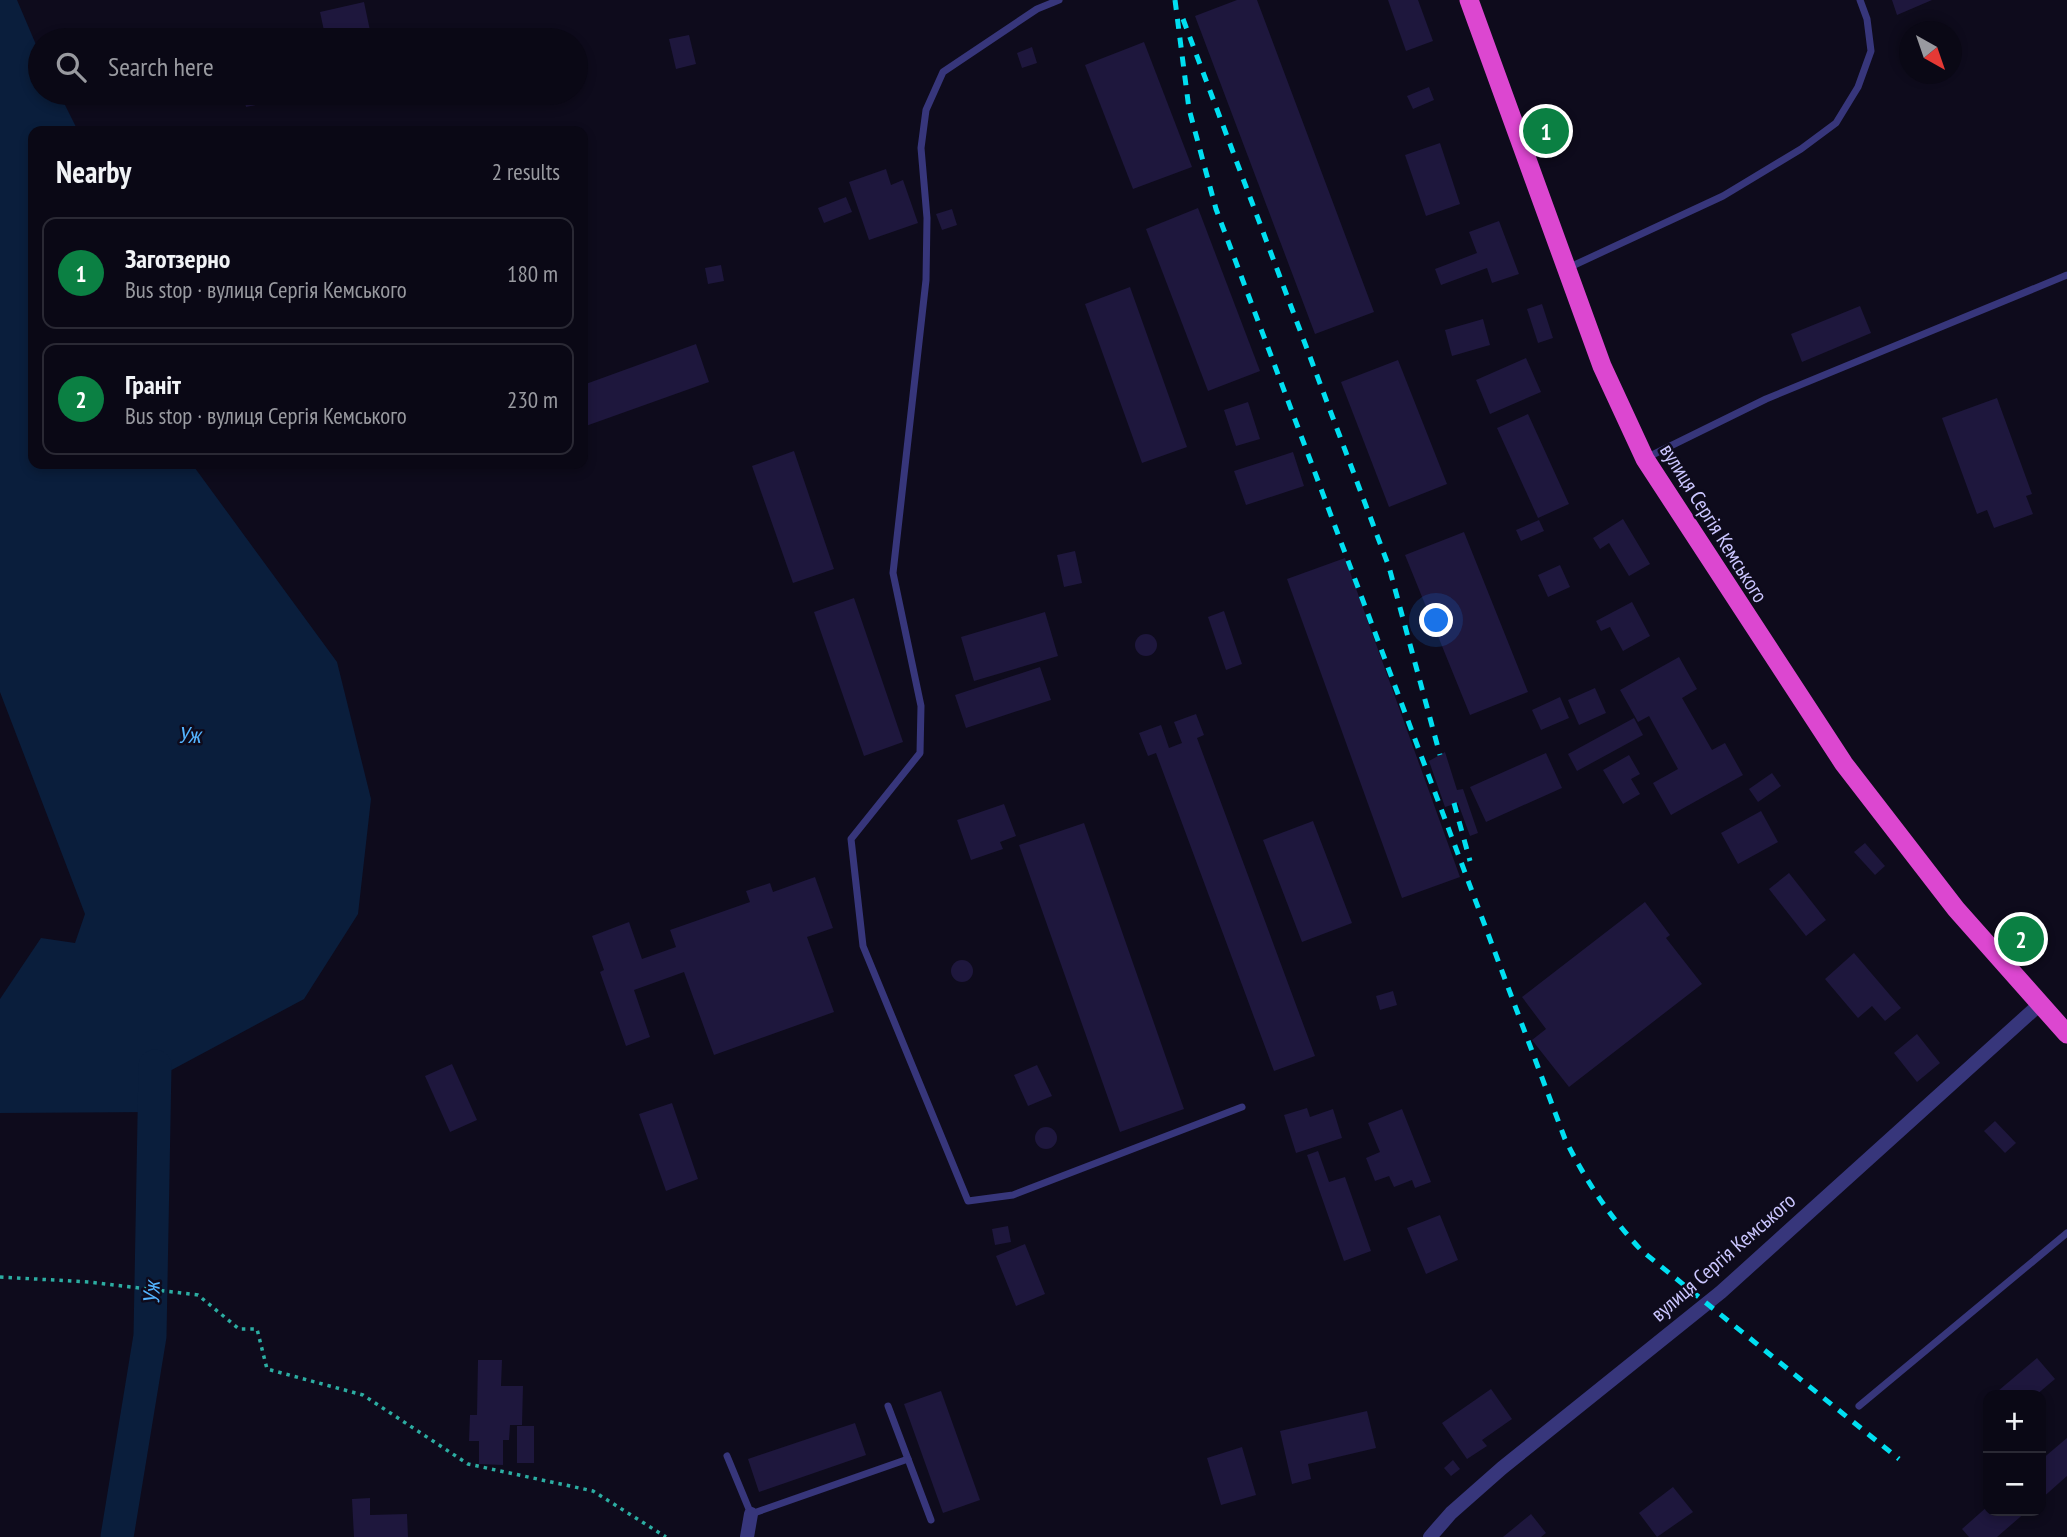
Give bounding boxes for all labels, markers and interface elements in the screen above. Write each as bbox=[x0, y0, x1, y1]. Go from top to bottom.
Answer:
north arrow bbox=[1899, 21, 1962, 84]
search box bbox=[28, 28, 588, 105]
icon: search bbox=[52, 48, 90, 86]
text: Search here bbox=[108, 50, 214, 83]
pin: 1 bbox=[1523, 105, 1569, 157]
text: Nearby bbox=[56, 152, 131, 191]
text: 2 results bbox=[492, 157, 560, 186]
text: Заготзерно bbox=[125, 242, 230, 275]
text: 1 bbox=[76, 259, 87, 288]
text: 180 m bbox=[507, 259, 558, 288]
text: Bus stop · вулиця Сергія Кемського bbox=[125, 275, 407, 304]
text: Граніт bbox=[125, 368, 181, 401]
text: 2 bbox=[76, 385, 87, 414]
text: 230 m bbox=[507, 385, 558, 414]
text: Bus stop · вулиця Сергія Кемського bbox=[125, 401, 407, 430]
street label: вулиця Сергія Кемського bbox=[1654, 439, 1774, 607]
your location bbox=[1419, 603, 1453, 637]
water label: Уж bbox=[178, 720, 203, 749]
pin: 2 bbox=[1998, 913, 2044, 965]
street label: вулиця Сергія Кемського bbox=[1645, 1187, 1801, 1327]
water label: Уж bbox=[136, 1279, 166, 1305]
map controls bbox=[1983, 1390, 2046, 1516]
button: + bbox=[1983, 1390, 2046, 1453]
button: − bbox=[1983, 1453, 2046, 1516]

